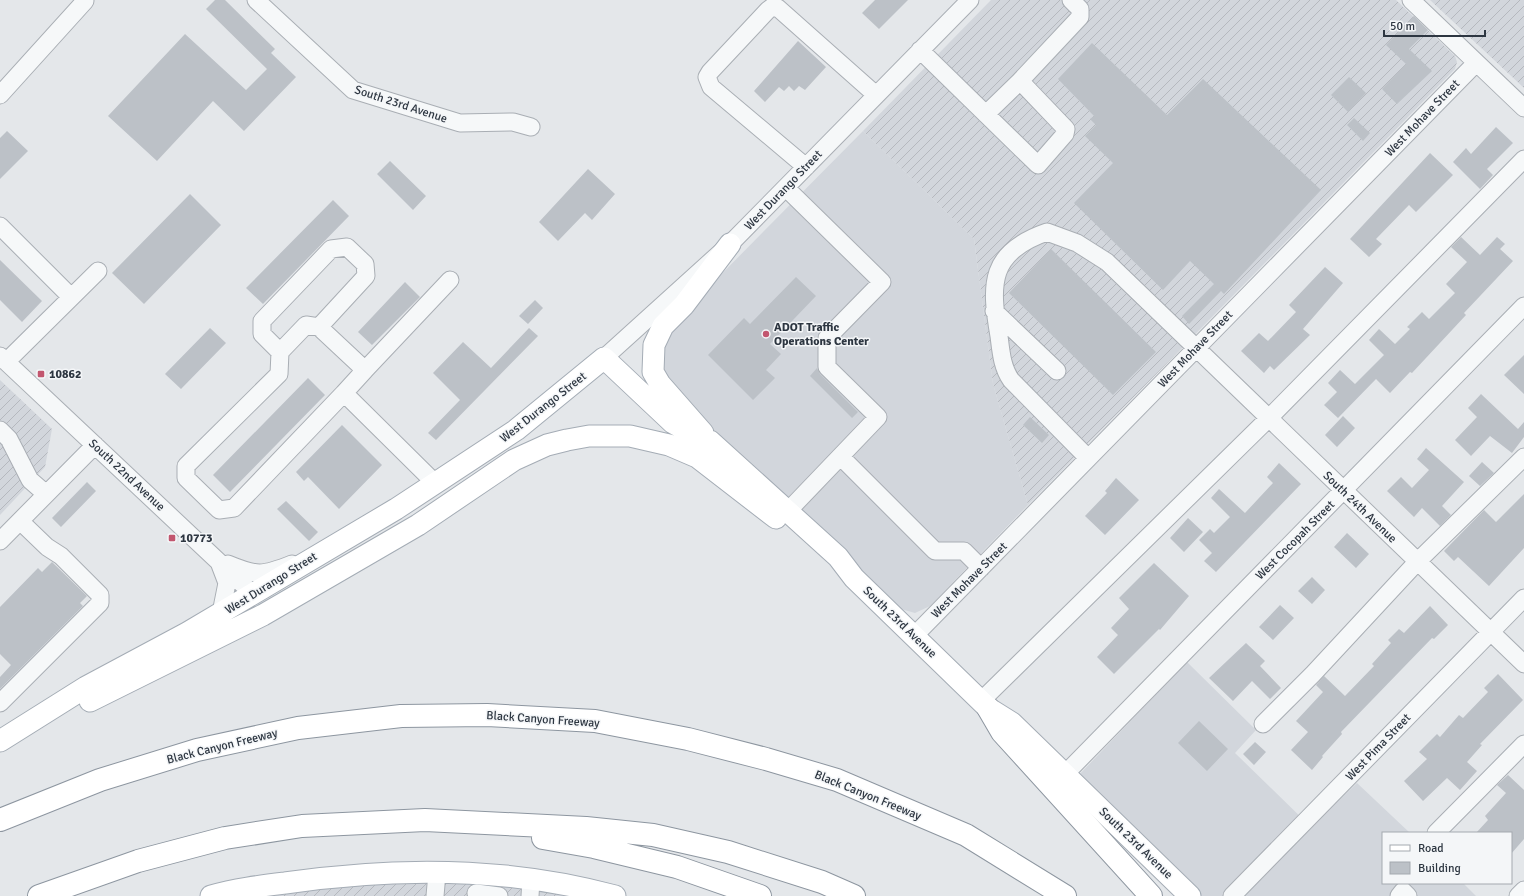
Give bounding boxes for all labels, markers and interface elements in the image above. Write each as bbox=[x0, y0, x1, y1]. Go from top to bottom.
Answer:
scale bar bbox=[1384, 12, 1485, 38]
text: 50 m bbox=[1390, 19, 1415, 34]
street label: West Mohave Street bbox=[1382, 77, 1463, 160]
street label: South 23rd Avenue bbox=[353, 82, 449, 127]
street label: West Durango Street bbox=[741, 147, 825, 234]
street label: West Mohave Street bbox=[1155, 308, 1236, 391]
place label: ADOT Traffic Operations Center bbox=[774, 320, 869, 349]
marker: ADOT Traffic Operations Center bbox=[761, 329, 771, 339]
place label: 10862 bbox=[49, 367, 81, 382]
marker: 10862 bbox=[36, 369, 46, 379]
street label: West Durango Street bbox=[497, 369, 590, 446]
street label: South 22nd Avenue bbox=[85, 436, 168, 515]
street label: South 24th Avenue bbox=[1320, 468, 1400, 546]
street label: West Cocopah Street bbox=[1253, 498, 1338, 583]
place label: 10773 bbox=[180, 531, 212, 546]
marker: 10773 bbox=[167, 533, 177, 543]
street label: West Mohave Street bbox=[928, 539, 1011, 622]
street label: West Durango Street bbox=[223, 549, 320, 618]
street label: South 23rd Avenue bbox=[860, 583, 940, 661]
street label: Black Canyon Freeway bbox=[486, 708, 601, 731]
street label: West Pima Street bbox=[1343, 711, 1414, 784]
street label: Black Canyon Freeway bbox=[165, 725, 280, 768]
street label: Black Canyon Freeway bbox=[812, 767, 924, 824]
street label: South 23rd Avenue bbox=[1096, 804, 1176, 882]
legend bbox=[1382, 832, 1512, 884]
text: Road bbox=[1418, 841, 1444, 856]
text: Building bbox=[1418, 861, 1461, 876]

